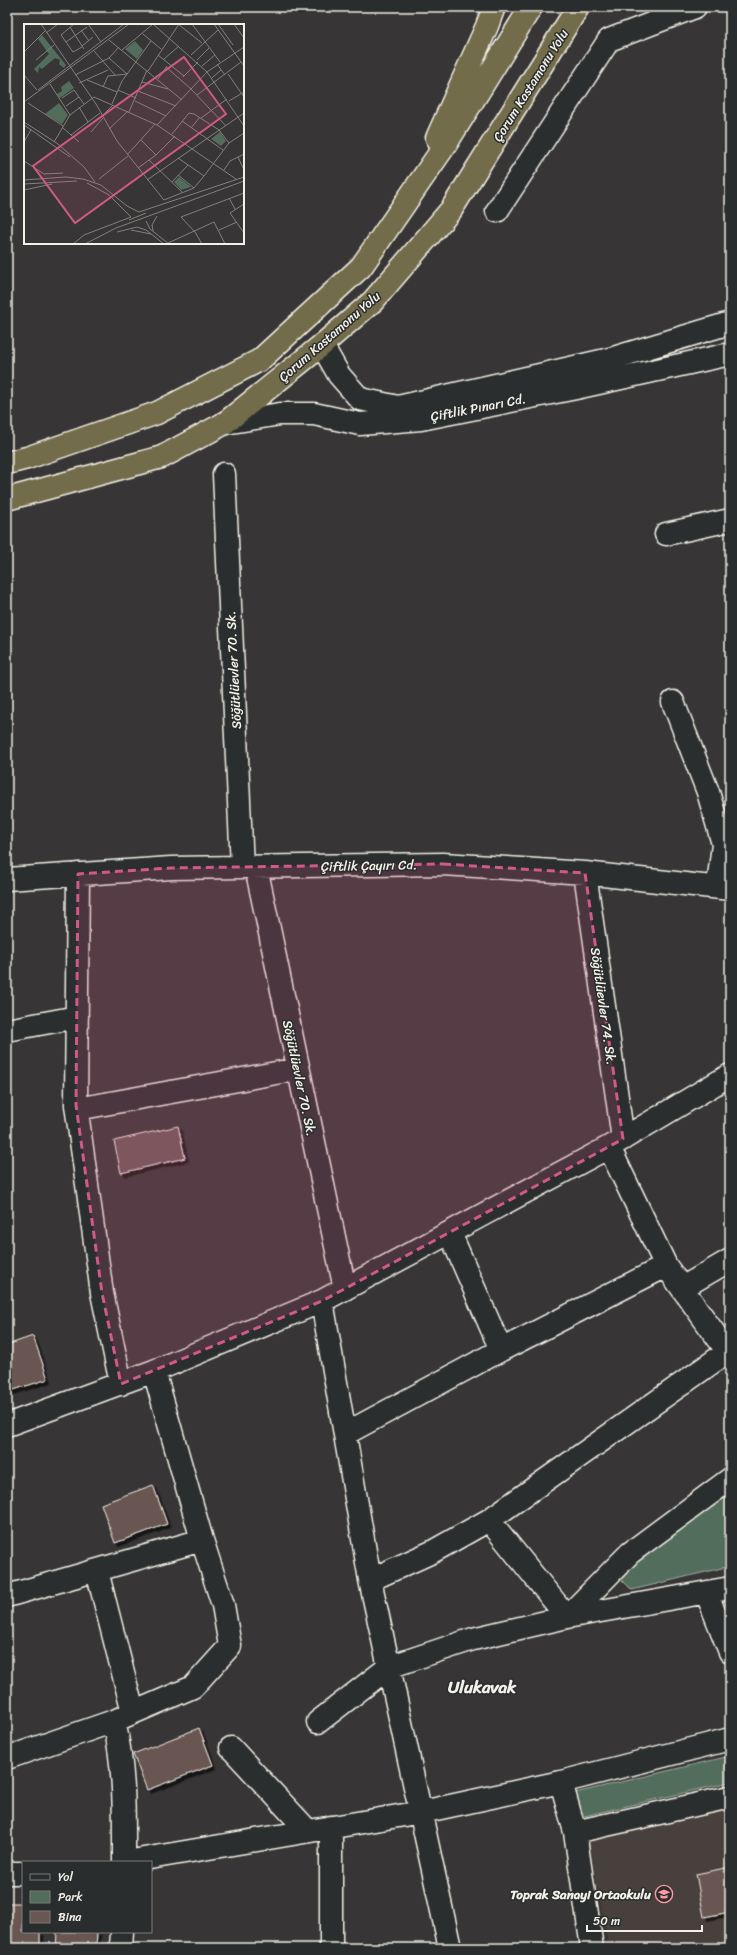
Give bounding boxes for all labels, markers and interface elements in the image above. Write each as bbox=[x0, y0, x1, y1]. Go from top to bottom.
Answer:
inset map bbox=[24, 24, 244, 244]
street label: Çorum Kastamonu Yolu bbox=[486, 24, 574, 146]
street label: Çorum Kastamonu Yolu bbox=[273, 285, 386, 388]
street label: Çiftlik Pınarı Cd. bbox=[429, 387, 528, 428]
street label: Söğütlüevler 70. Sk. bbox=[219, 610, 248, 730]
street label: Çiftlik Çayırı Cd. bbox=[321, 853, 417, 878]
street label: Söğütlüevler 74. Sk. bbox=[584, 946, 623, 1066]
street label: Söğütlüevler 70. Sk. bbox=[276, 1018, 323, 1138]
district label: Ulukavak bbox=[448, 1672, 517, 1702]
legend bbox=[22, 1861, 152, 1933]
text: Yol bbox=[58, 1866, 73, 1888]
place label: Toprak Sanayi Ortaokulu bbox=[510, 1883, 652, 1906]
school or university icon: Toprak Sanayi Ortaokulu bbox=[654, 1884, 674, 1904]
text: Park bbox=[58, 1886, 83, 1908]
text: Bina bbox=[58, 1906, 82, 1928]
scale bar bbox=[587, 1907, 702, 1933]
text: 50 m bbox=[593, 1910, 620, 1932]

